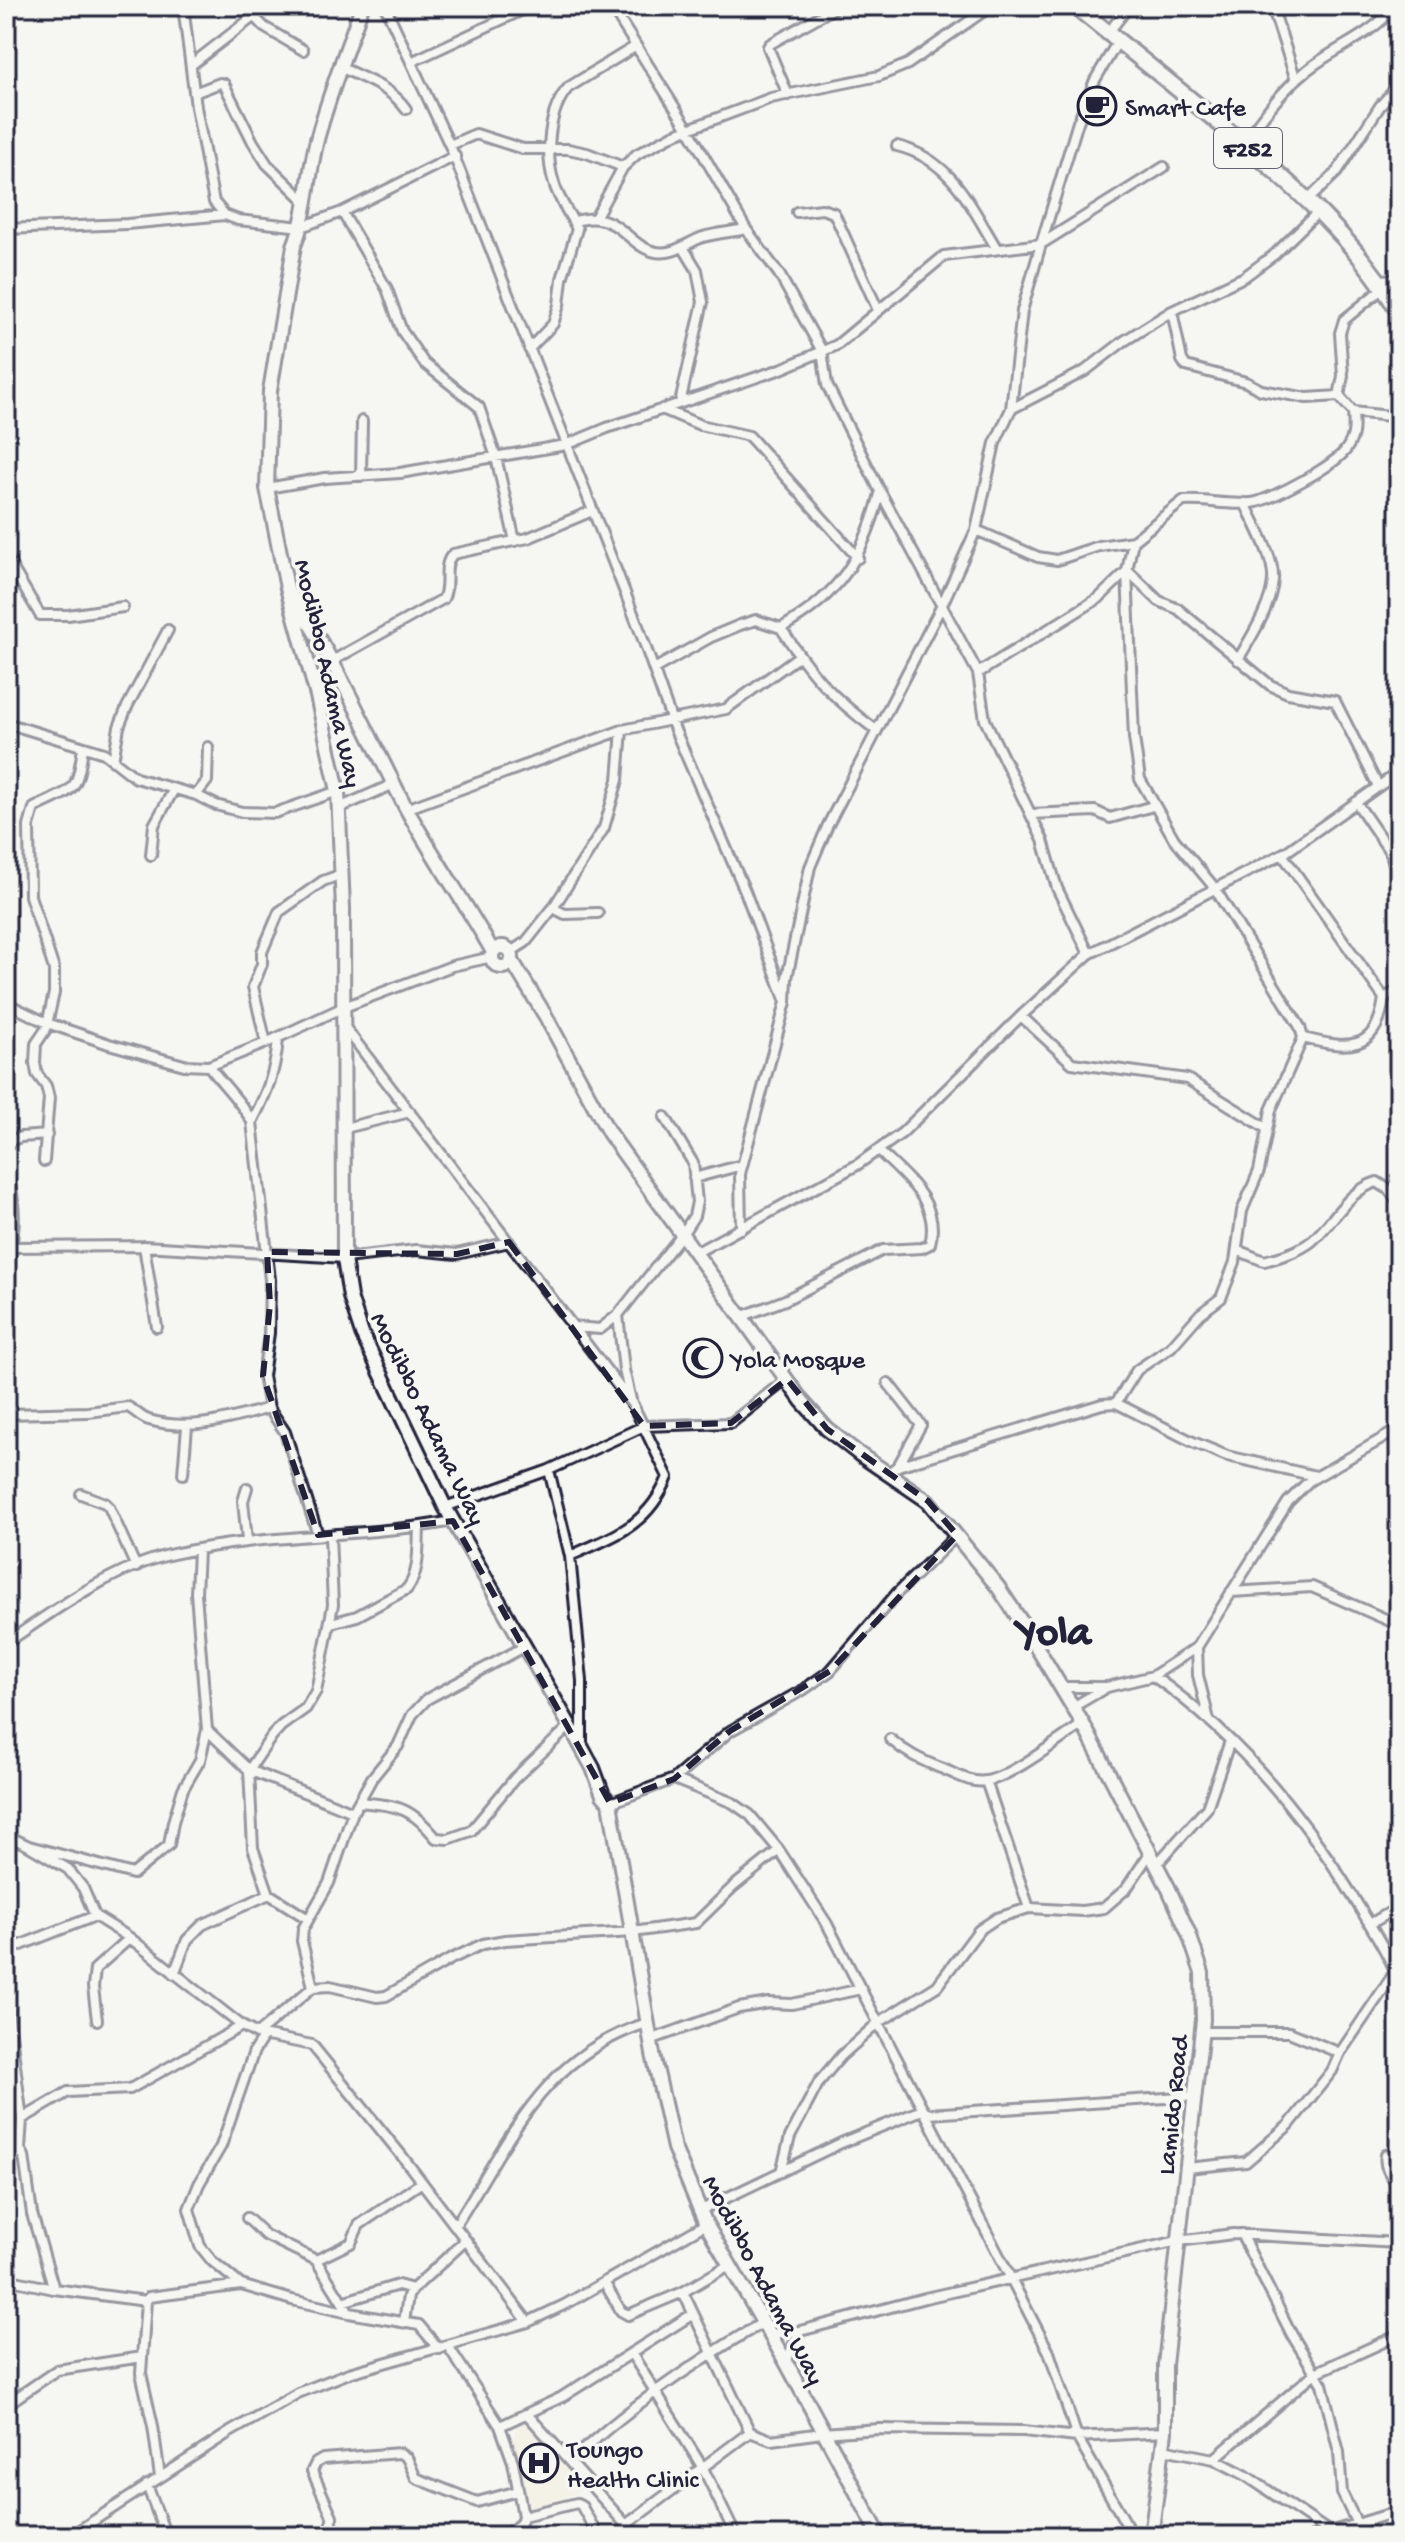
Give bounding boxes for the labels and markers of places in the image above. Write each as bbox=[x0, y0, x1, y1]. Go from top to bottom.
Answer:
cafe icon: Smart Cafe bbox=[1076, 85, 1118, 127]
place label: Smart Cafe bbox=[1125, 95, 1246, 126]
mosque icon: Yola Mosque bbox=[682, 1337, 724, 1379]
place label: Yola Mosque bbox=[729, 1347, 866, 1378]
place label: Toungo Health Clinic bbox=[565, 2437, 700, 2498]
hospital icon: Toungo Health Clinic bbox=[518, 2442, 560, 2484]

